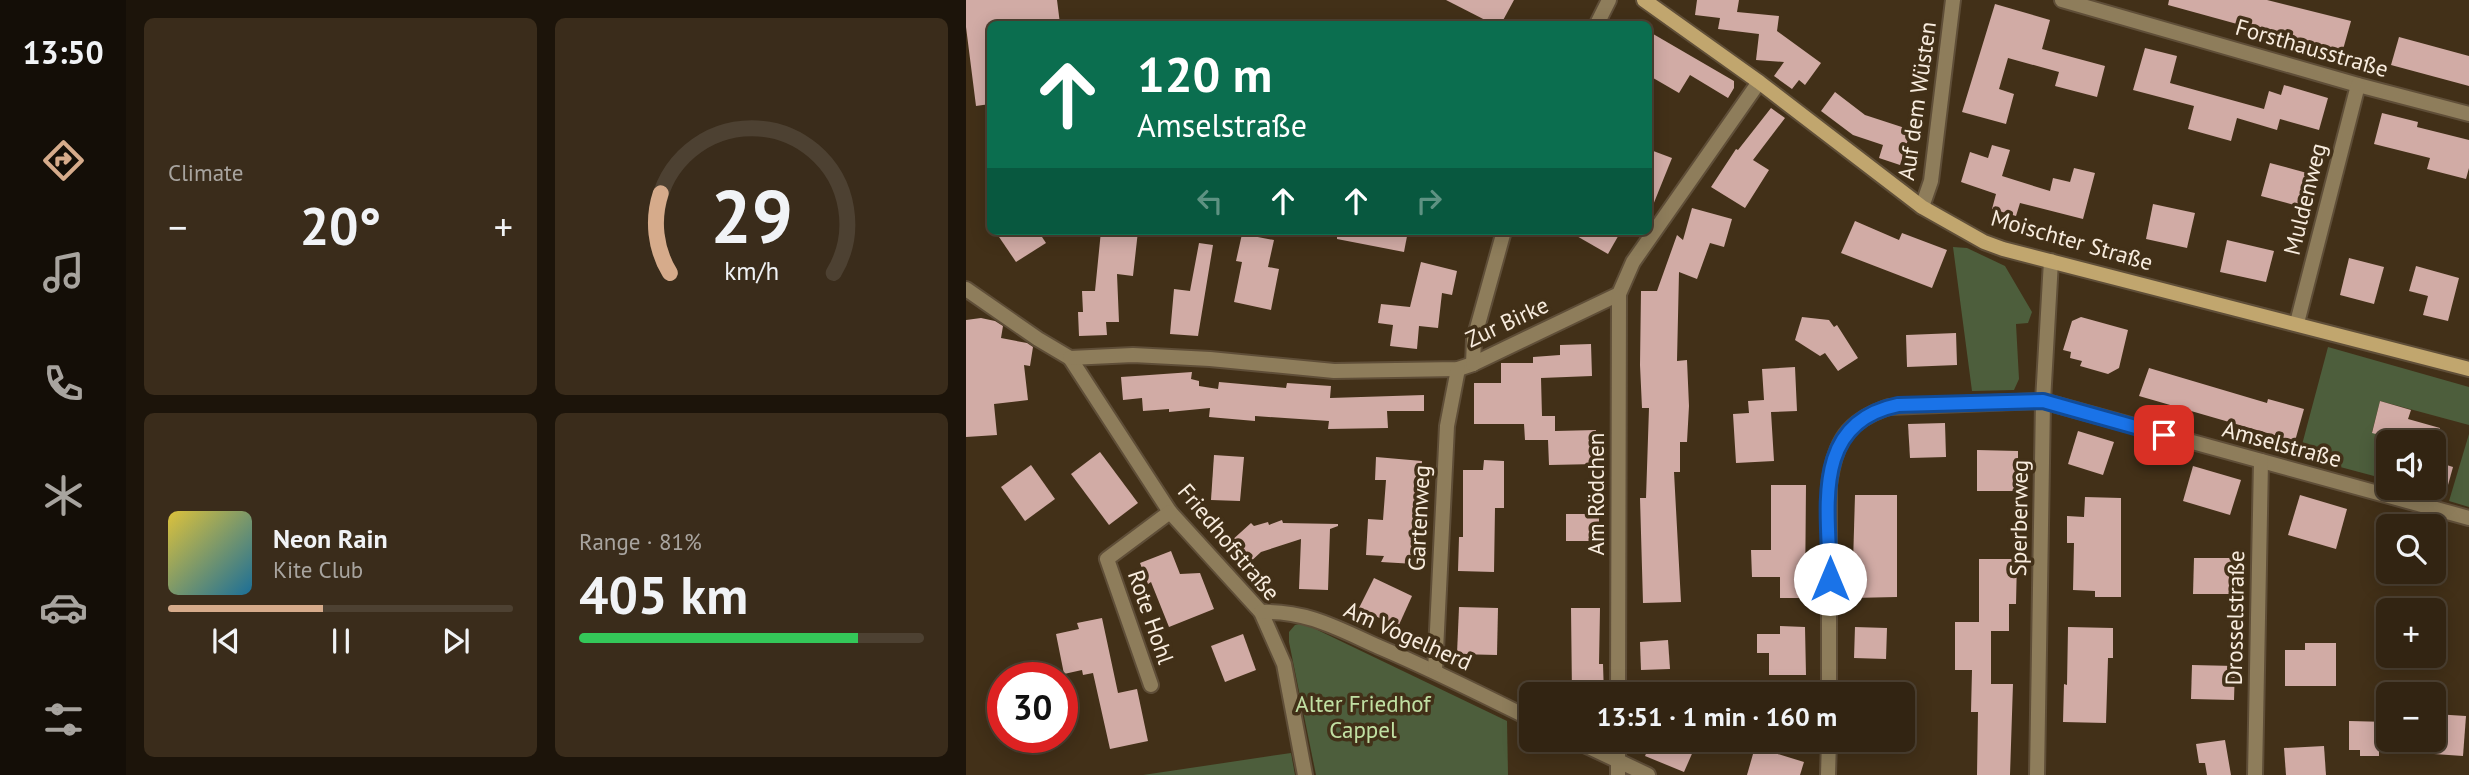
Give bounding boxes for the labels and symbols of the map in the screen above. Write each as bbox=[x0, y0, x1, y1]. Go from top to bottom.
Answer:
street label: Forsthausstraße bbox=[2232, 12, 2392, 83]
street label: Auf dem Wüsten bbox=[1891, 20, 1942, 182]
street label: Muldenweg bbox=[2277, 140, 2332, 258]
street label: Moischter Straße bbox=[1988, 203, 2156, 276]
street label: Zur Birke bbox=[1461, 290, 1553, 353]
pin bbox=[2134, 405, 2194, 465]
street label: Amselstraße bbox=[2219, 414, 2345, 473]
street label: Am Rödchen bbox=[1581, 433, 1610, 555]
street label: Sperberweg bbox=[2003, 459, 2034, 577]
street label: Gartenweg bbox=[1401, 464, 1436, 572]
street label: Friedhofstraße bbox=[1172, 477, 1287, 606]
position arrow bbox=[1793, 542, 1867, 616]
street label: Drosselstraße bbox=[2219, 550, 2250, 686]
street label: Rote Hohl bbox=[1122, 566, 1181, 668]
street label: Am Vogelherd bbox=[1340, 594, 1477, 677]
speed limit sign: 30 bbox=[987, 662, 1078, 753]
park label: Alter Friedhof Cappel bbox=[1295, 689, 1432, 744]

